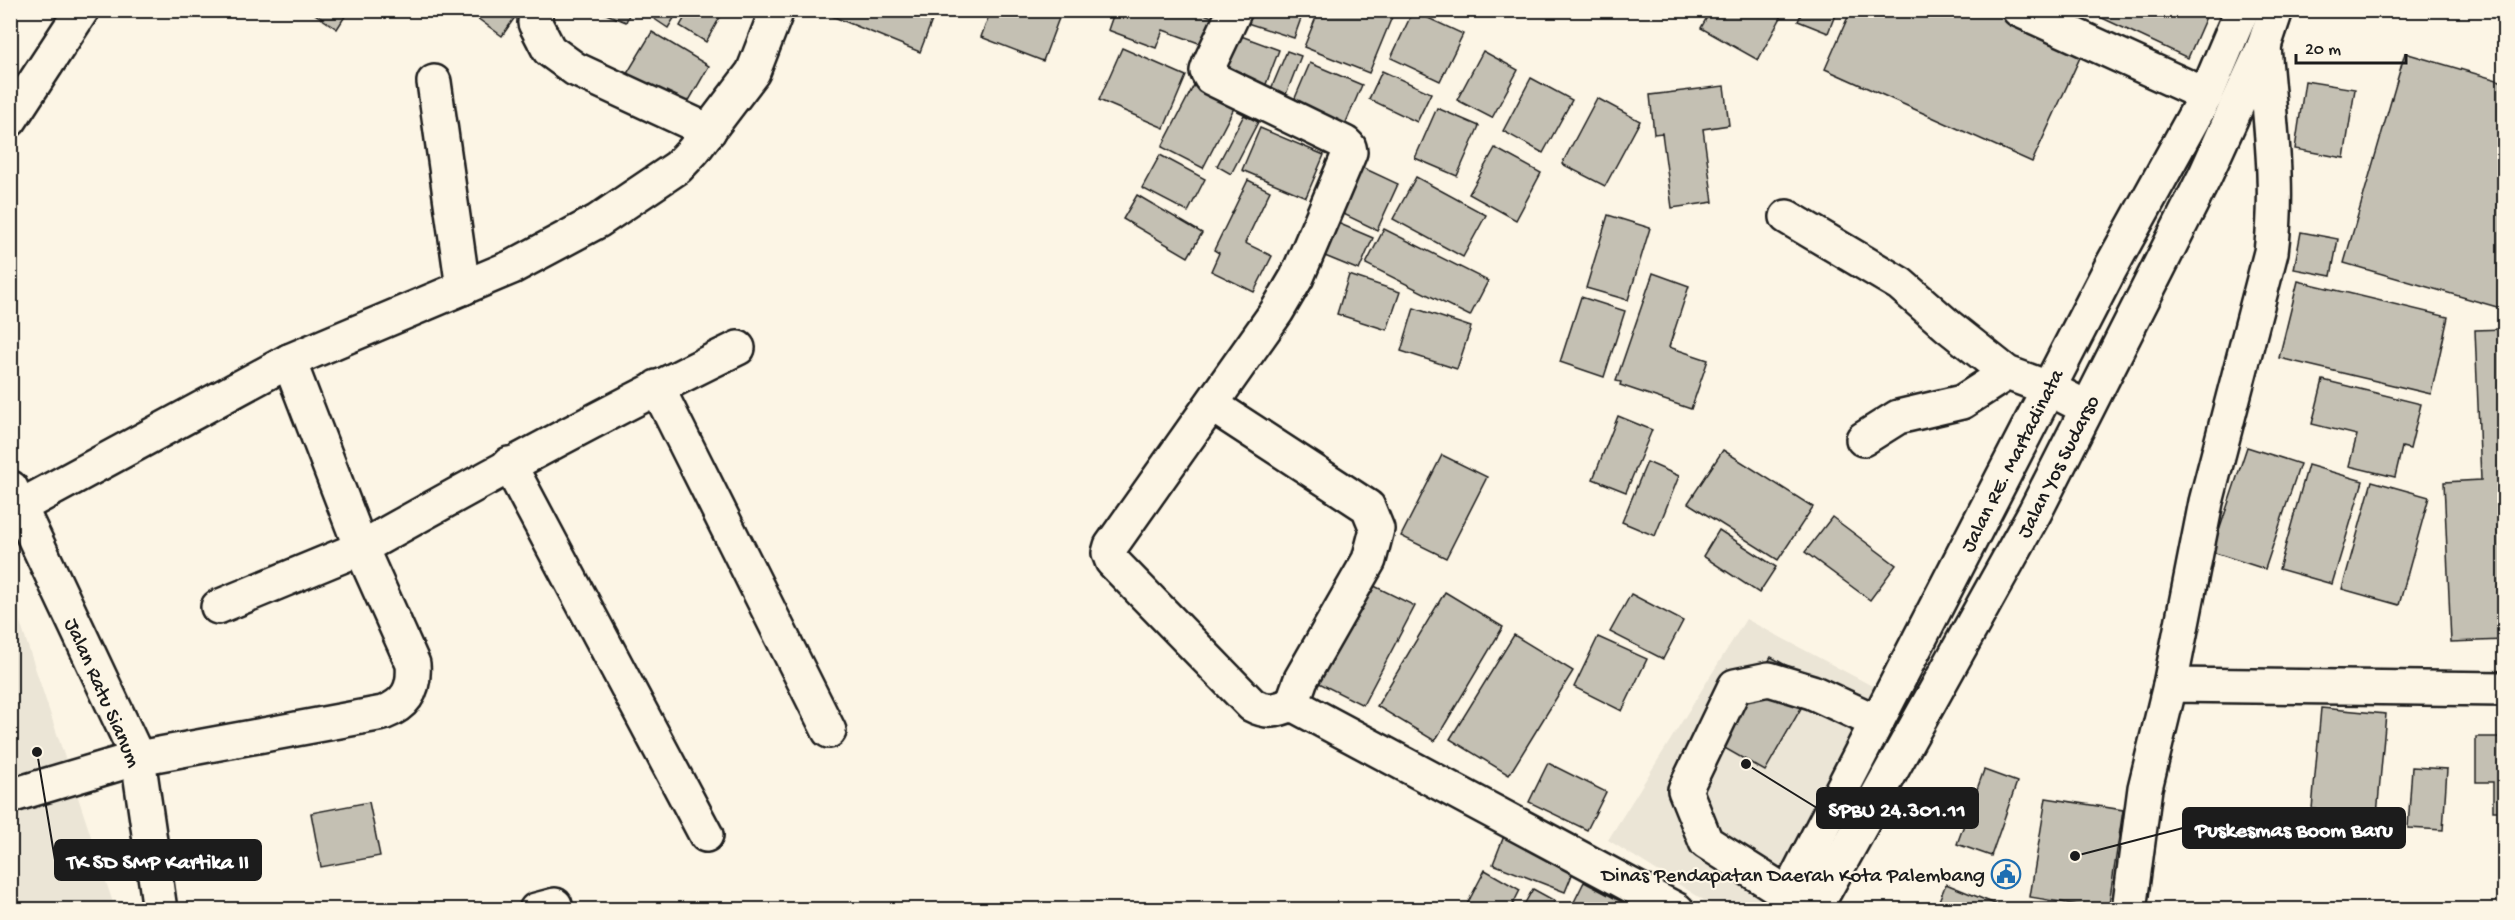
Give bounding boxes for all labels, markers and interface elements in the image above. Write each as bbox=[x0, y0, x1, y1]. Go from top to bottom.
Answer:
scale bar bbox=[2296, 27, 2406, 65]
text: 20 m bbox=[2305, 40, 2341, 61]
street label: Jalan RE. Martadinata bbox=[1957, 365, 2072, 557]
street label: Jalan Yos Sudarso bbox=[2013, 392, 2107, 543]
street label: Jalan Ratu Sianum bbox=[57, 615, 145, 772]
callout: SPBU 24.301.11 bbox=[1817, 788, 1978, 828]
text: SPBU 24.301.11 bbox=[1828, 799, 1966, 825]
callout: Puskesmas Boom Baru bbox=[2183, 808, 2405, 848]
text: Puskesmas Boom Baru bbox=[2194, 819, 2393, 845]
callout: TK SD SMP Kartika II bbox=[55, 840, 261, 880]
text: TK SD SMP Kartika II bbox=[65, 851, 249, 877]
public building icon: Dinas Pendapatan Daerah Kota Palembang bbox=[1990, 858, 2022, 890]
place label: Dinas Pendapatan Daerah Kota Palembang bbox=[1599, 865, 1985, 890]

